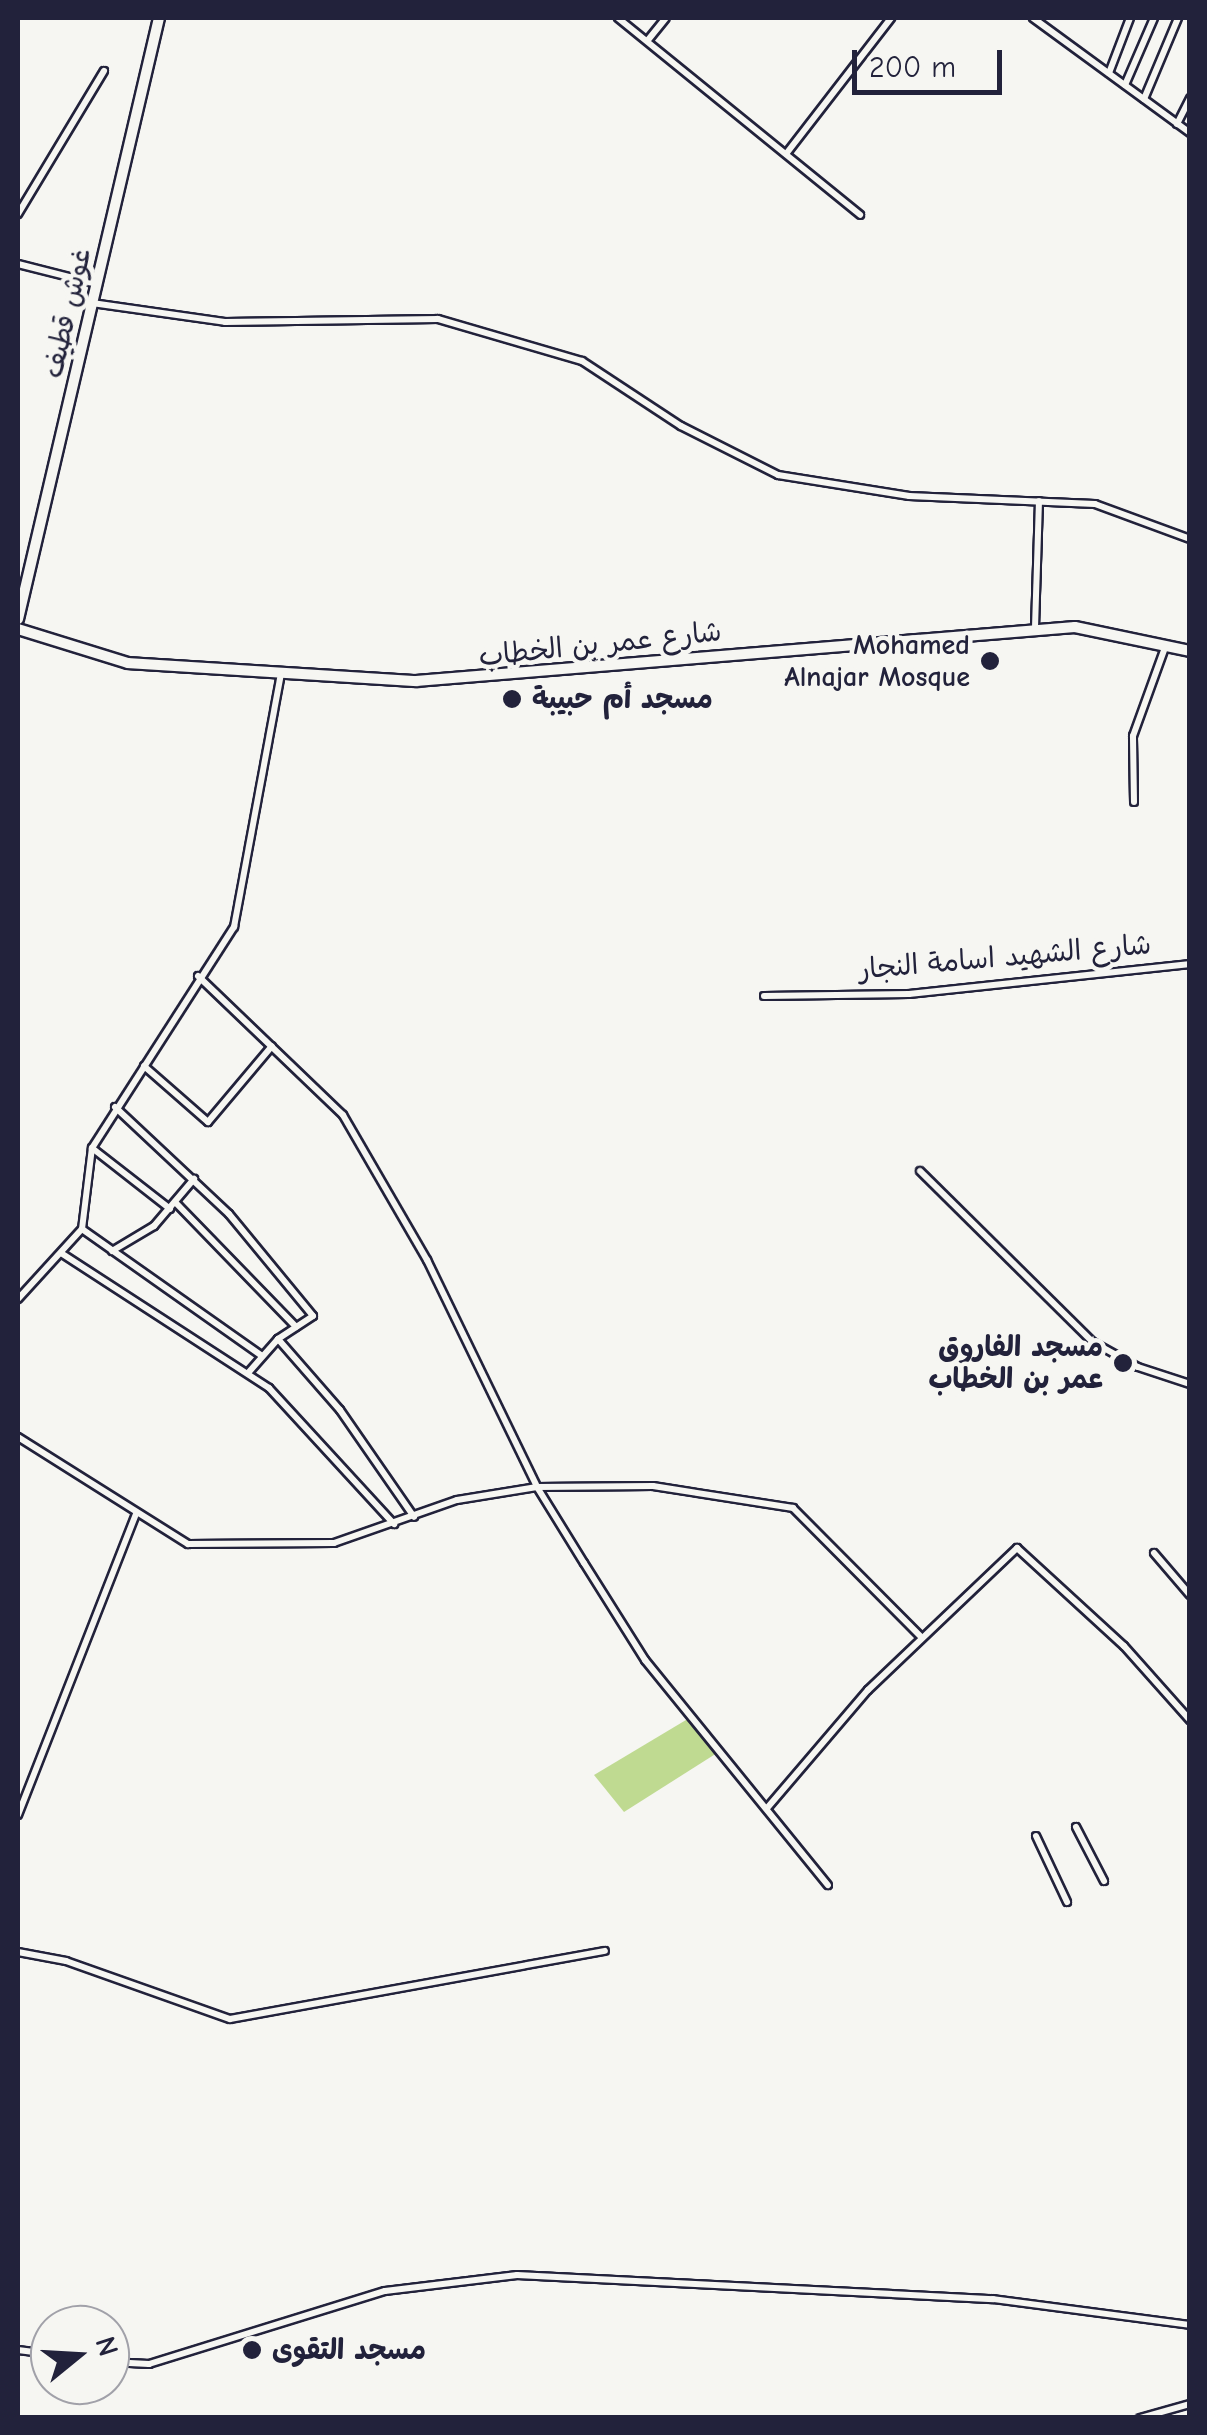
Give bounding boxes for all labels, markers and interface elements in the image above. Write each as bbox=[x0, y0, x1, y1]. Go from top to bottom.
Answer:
scale bar bbox=[857, 30, 1007, 92]
text: 200 m bbox=[869, 50, 956, 85]
street label: غوش قطيف bbox=[36, 245, 98, 381]
street label: شارع عمر بن الخطاب bbox=[477, 615, 723, 673]
place label: Mohamed Alnajar Mosque bbox=[784, 628, 970, 694]
marker: Mohamed Alnajar Mosque bbox=[979, 650, 1001, 672]
place label: مسجد أم حبيبة bbox=[532, 682, 713, 716]
marker: مسجد أم حبيبة bbox=[501, 688, 523, 710]
street label: شارع الشهيد اسامة النجار bbox=[857, 927, 1153, 987]
place label: مسجد الفاروق عمر بن الخطاب bbox=[929, 1330, 1103, 1396]
marker: مسجد الفاروق عمر بن الخطاب bbox=[1112, 1352, 1134, 1374]
north arrow bbox=[30, 2305, 130, 2405]
text: N bbox=[89, 2333, 125, 2360]
place label: مسجد التقوى bbox=[272, 2333, 426, 2367]
marker: مسجد التقوى bbox=[241, 2339, 263, 2361]

